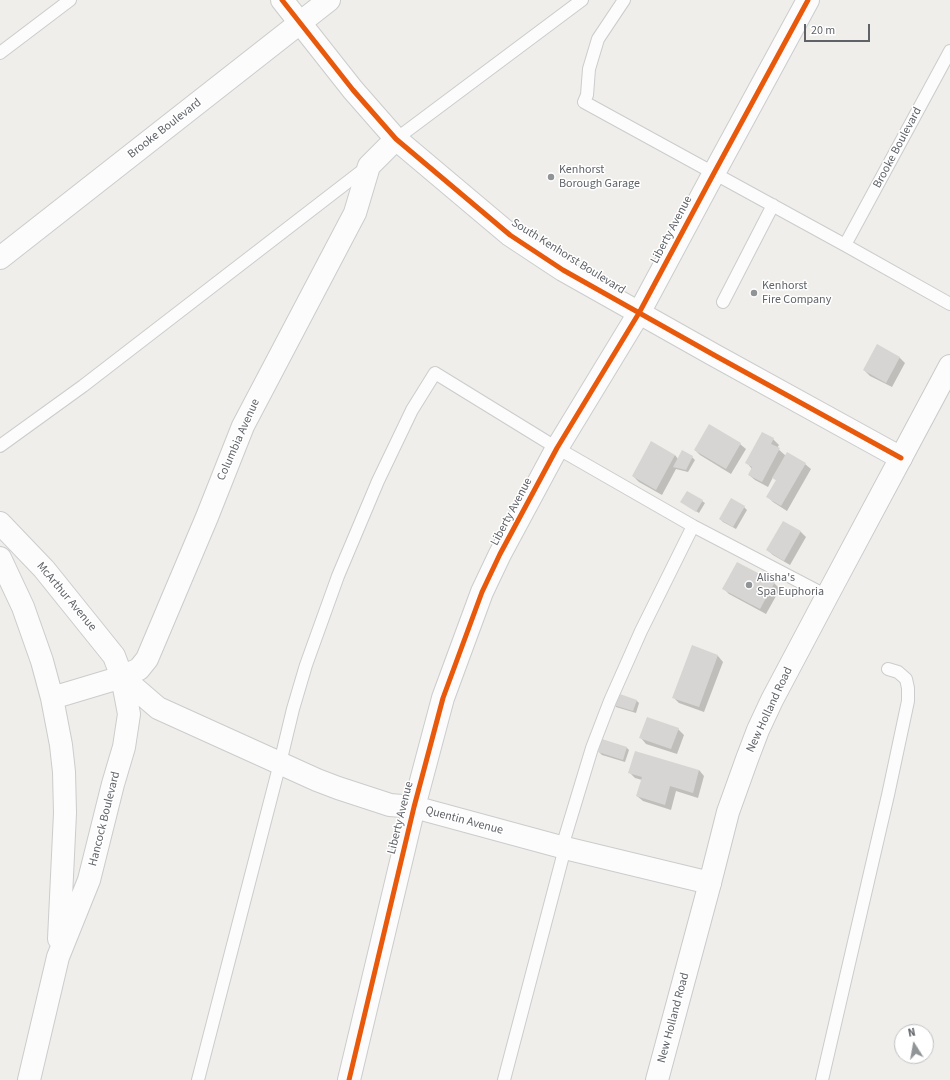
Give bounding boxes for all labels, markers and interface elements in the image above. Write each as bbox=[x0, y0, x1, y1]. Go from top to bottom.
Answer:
scale bar bbox=[806, 16, 872, 42]
text: 20 m bbox=[811, 22, 835, 39]
street label: Brooke Boulevard bbox=[125, 96, 205, 162]
street label: Brooke Boulevard bbox=[871, 105, 925, 191]
place label: Kenhorst Borough Garage bbox=[559, 163, 640, 191]
marker: Kenhorst Borough Garage bbox=[546, 172, 556, 182]
street label: Liberty Avenue bbox=[648, 194, 696, 266]
street label: South Kenhorst Boulevard bbox=[508, 216, 628, 298]
place label: Kenhorst Fire Company bbox=[762, 279, 831, 307]
marker: Kenhorst Fire Company bbox=[749, 288, 759, 298]
street label: Columbia Avenue bbox=[215, 397, 263, 483]
street label: Liberty Avenue bbox=[488, 476, 536, 548]
street label: McArthur Avenue bbox=[33, 560, 99, 634]
place label: Alisha's Spa Euphoria bbox=[757, 571, 824, 599]
marker: Alisha's Spa Euphoria bbox=[744, 580, 754, 590]
street label: New Holland Road bbox=[744, 665, 796, 755]
street label: Hancock Boulevard bbox=[86, 770, 124, 868]
street label: Liberty Avenue bbox=[385, 780, 417, 856]
street label: Quentin Avenue bbox=[424, 804, 504, 838]
street label: New Holland Road bbox=[655, 971, 693, 1065]
north arrow bbox=[894, 1024, 934, 1064]
text: N bbox=[907, 1025, 917, 1041]

